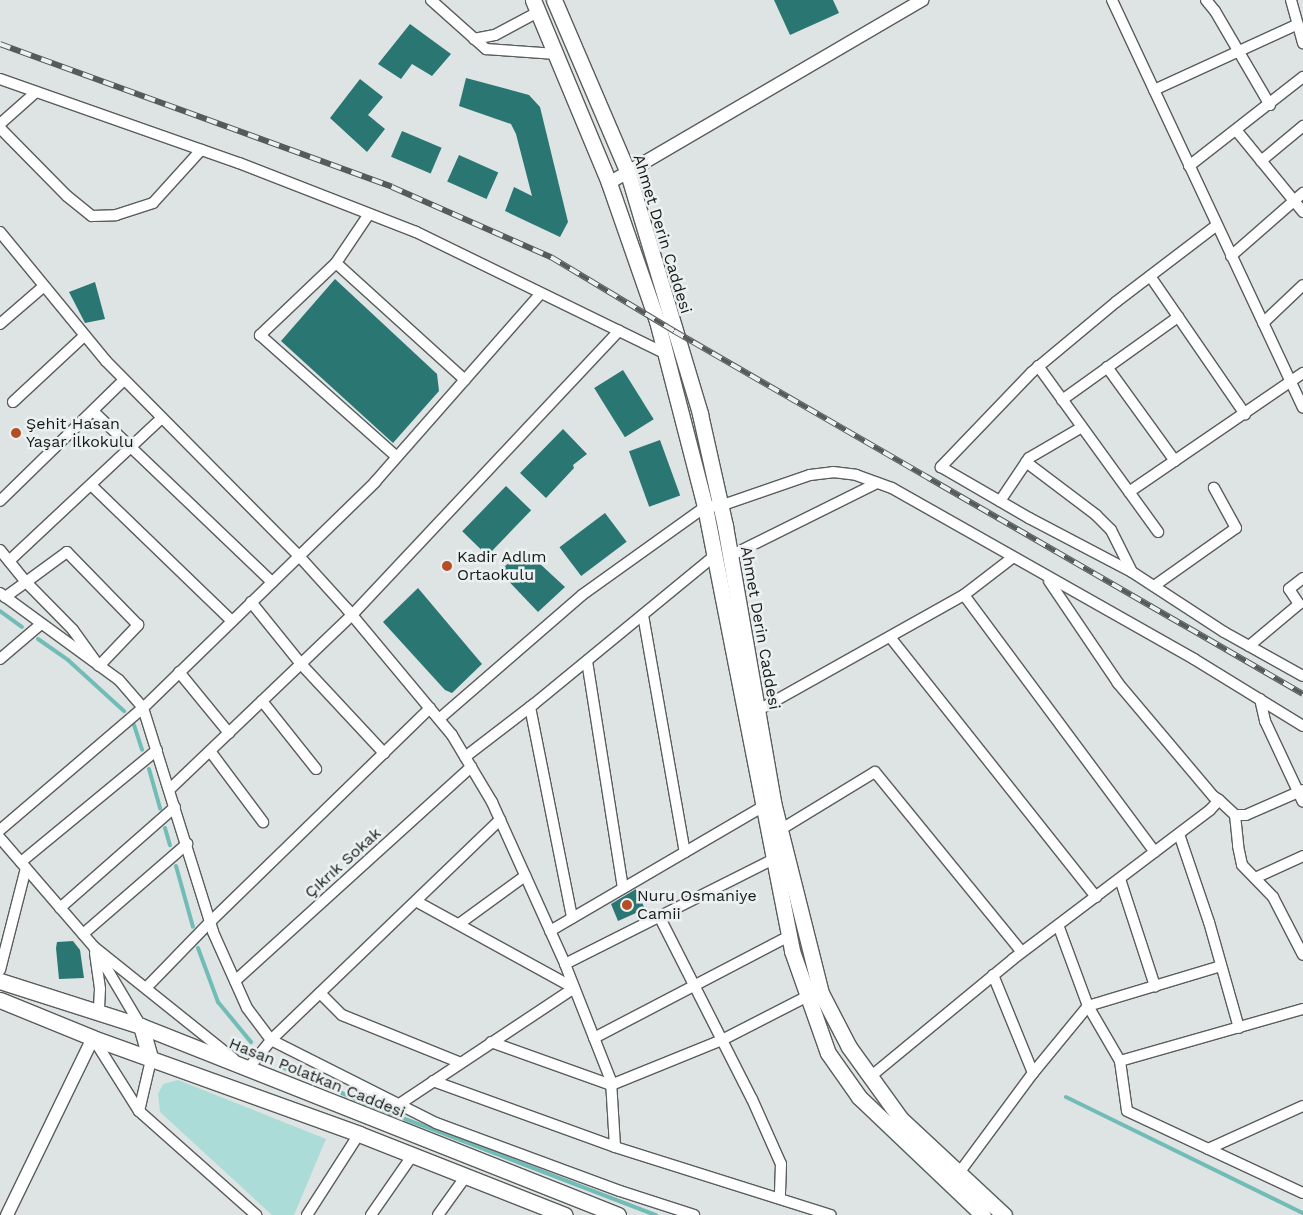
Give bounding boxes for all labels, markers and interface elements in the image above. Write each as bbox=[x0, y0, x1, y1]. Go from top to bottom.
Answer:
street label: Ahmet Derin Caddesi bbox=[629, 152, 695, 316]
place label: Şehit Hasan Yaşar İlkokulu bbox=[26, 414, 134, 452]
marker: Şehit Hasan Yaşar İlkokulu bbox=[10, 427, 22, 439]
street label: Ahmet Derin Caddesi bbox=[736, 545, 784, 711]
place label: Kadir Adlım Ortaokulu bbox=[457, 547, 547, 585]
marker: Kadir Adlım Ortaokulu bbox=[441, 560, 453, 572]
street label: Çıkrık Sokak bbox=[301, 824, 385, 902]
place label: Nuru Osmaniye Camii bbox=[637, 886, 757, 924]
marker: Nuru Osmaniye Camii bbox=[621, 899, 633, 911]
street label: Hasan Polatkan Caddesi bbox=[226, 1034, 408, 1122]

